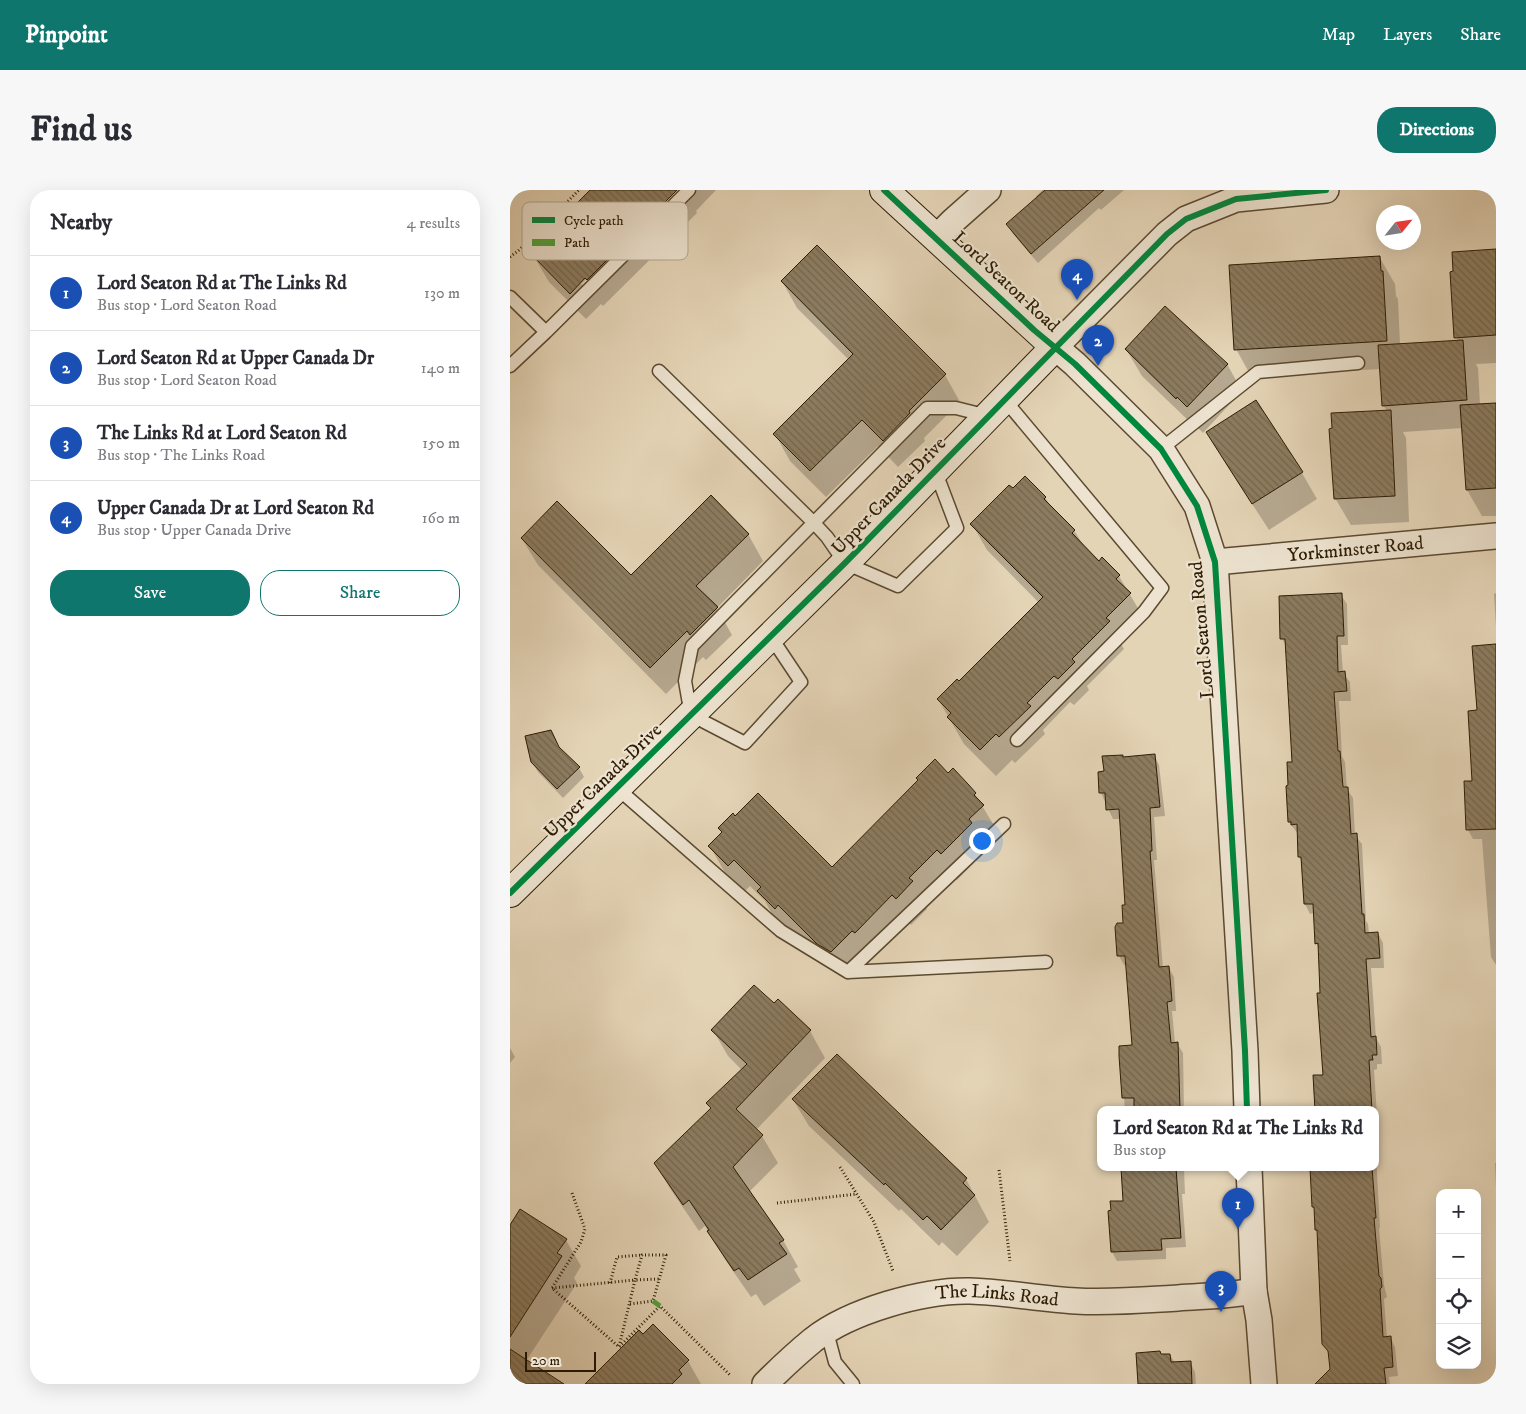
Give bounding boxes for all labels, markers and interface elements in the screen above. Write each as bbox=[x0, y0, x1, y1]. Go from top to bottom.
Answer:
text: Pinpoint bbox=[25, 20, 108, 50]
text: Map bbox=[1322, 24, 1355, 46]
text: Layers bbox=[1383, 24, 1432, 46]
text: Share bbox=[1460, 24, 1501, 46]
button: Directions bbox=[1377, 107, 1496, 153]
text: Find us bbox=[30, 108, 132, 152]
legend bbox=[522, 202, 688, 260]
north arrow bbox=[1376, 205, 1421, 250]
text: Nearby bbox=[50, 210, 112, 236]
text: Cycle path bbox=[564, 212, 624, 230]
text: 4 results bbox=[407, 213, 460, 233]
street label: Lord Seaton Road bbox=[948, 227, 1065, 338]
text: Path bbox=[564, 234, 591, 252]
pin: 4 bbox=[1061, 259, 1093, 300]
text: Lord Seaton Rd at The Links Rd bbox=[97, 272, 347, 295]
text: 1 bbox=[63, 283, 69, 303]
text: 130 m bbox=[424, 283, 460, 303]
text: Bus stop · Lord Seaton Road bbox=[97, 295, 277, 315]
pin: 2 bbox=[1082, 325, 1114, 366]
text: Lord Seaton Rd at Upper Canada Dr bbox=[97, 347, 374, 370]
text: 2 bbox=[62, 358, 70, 378]
text: 140 m bbox=[421, 358, 460, 378]
text: Bus stop · Lord Seaton Road bbox=[97, 370, 277, 390]
text: The Links Rd at Lord Seaton Rd bbox=[97, 422, 347, 445]
street label: Upper Canada Drive bbox=[827, 432, 951, 560]
text: 3 bbox=[63, 433, 69, 453]
text: 150 m bbox=[422, 433, 460, 453]
text: Bus stop · The Links Road bbox=[97, 445, 265, 465]
text: Upper Canada Dr at Lord Seaton Rd bbox=[97, 497, 374, 520]
text: 4 bbox=[61, 508, 71, 528]
text: 160 m bbox=[422, 508, 460, 528]
text: Bus stop · Upper Canada Drive bbox=[97, 520, 291, 540]
street label: Yorkminster Road bbox=[1286, 531, 1425, 567]
street label: Lord Seaton Road bbox=[1184, 560, 1219, 700]
button: Save bbox=[50, 570, 250, 616]
button: Share bbox=[260, 570, 460, 616]
street label: Upper Canada Drive bbox=[539, 719, 667, 843]
your location bbox=[969, 828, 995, 854]
popup bbox=[1097, 1106, 1379, 1171]
text: Lord Seaton Rd at The Links Rd bbox=[1113, 1117, 1363, 1140]
text: Bus stop bbox=[1113, 1140, 1166, 1160]
pin: 1 bbox=[1222, 1188, 1254, 1229]
map controls bbox=[1436, 1189, 1481, 1369]
button: + bbox=[1436, 1189, 1481, 1234]
button: − bbox=[1436, 1234, 1481, 1279]
pin: 3 bbox=[1205, 1271, 1237, 1312]
street label: The Links Road bbox=[934, 1279, 1060, 1311]
button: locate bbox=[1436, 1279, 1481, 1324]
button: layers bbox=[1436, 1324, 1481, 1369]
scale bar bbox=[525, 1349, 596, 1372]
text: 20 m bbox=[532, 1352, 560, 1370]

